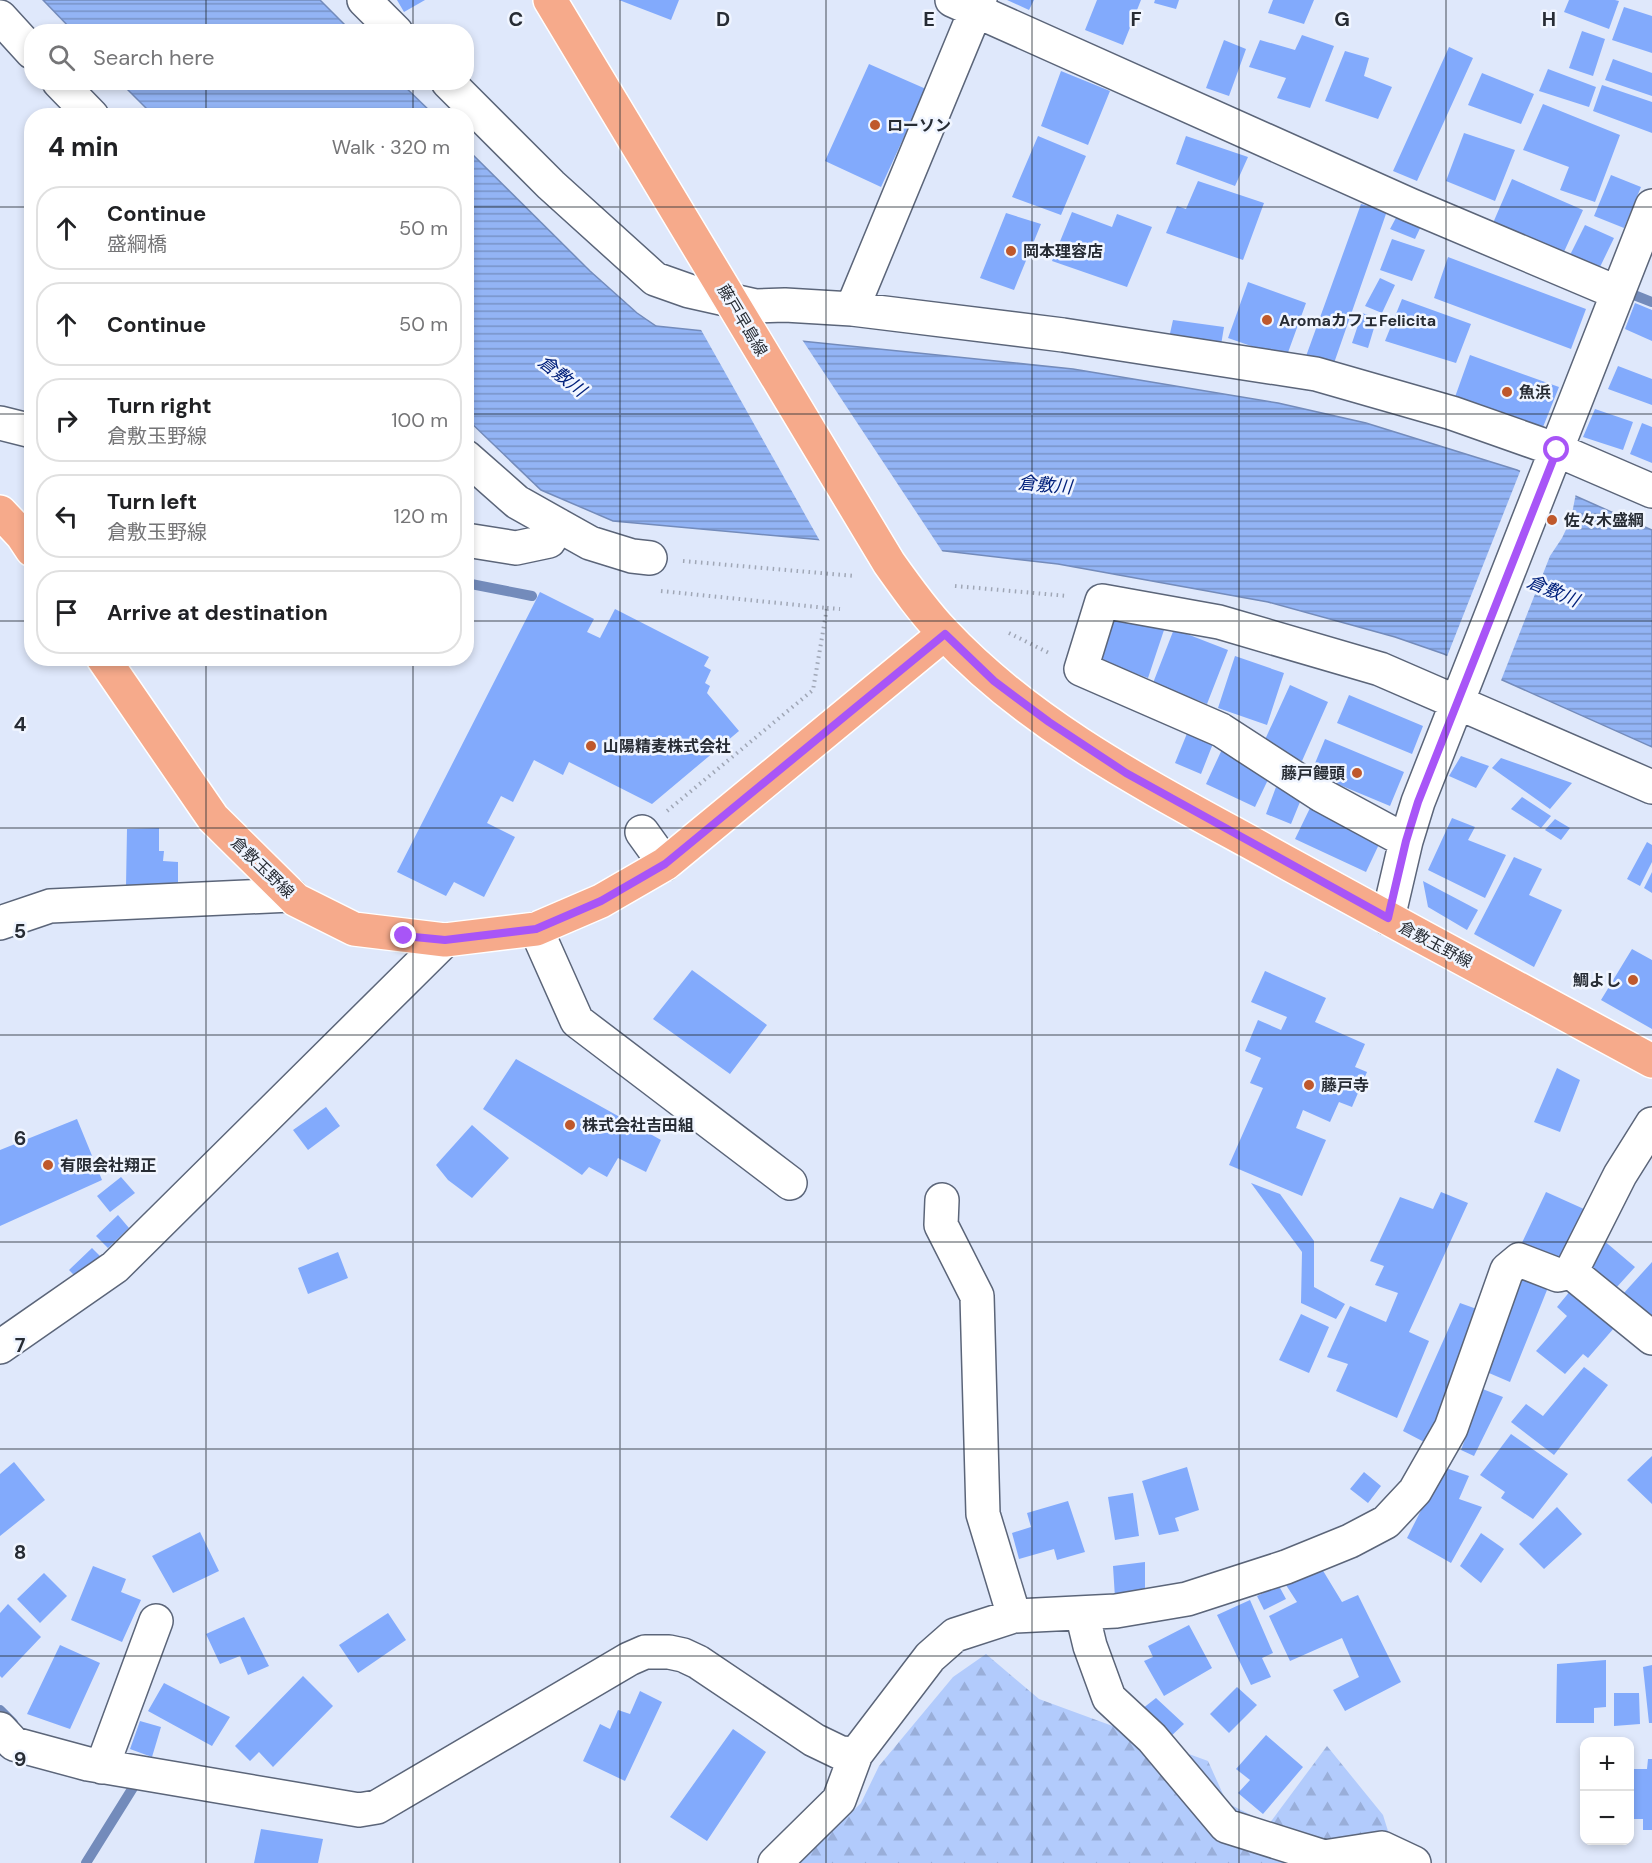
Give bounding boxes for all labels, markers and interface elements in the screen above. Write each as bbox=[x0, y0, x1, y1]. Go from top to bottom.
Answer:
text: C bbox=[509, 6, 523, 32]
text: D bbox=[716, 6, 730, 32]
text: E bbox=[923, 6, 935, 32]
text: F bbox=[1130, 6, 1142, 32]
text: G bbox=[1334, 6, 1350, 32]
text: H bbox=[1542, 6, 1556, 32]
search box bbox=[24, 24, 474, 90]
icon: search bbox=[45, 41, 78, 74]
text: Search here bbox=[93, 43, 214, 72]
place label: ローソン bbox=[887, 115, 951, 136]
marker: ローソン bbox=[868, 118, 882, 132]
text: 4 min bbox=[48, 130, 119, 164]
text: Walk · 320 m bbox=[332, 134, 450, 160]
text: Continue bbox=[107, 199, 206, 228]
icon: ahead bbox=[50, 212, 83, 245]
text: 50 m bbox=[399, 215, 448, 241]
text: 盛綱橋 bbox=[107, 231, 167, 257]
place label: 岡本理容店 bbox=[1023, 241, 1103, 262]
marker: 岡本理容店 bbox=[1004, 244, 1018, 258]
street label: 藤戸早島線 bbox=[713, 281, 772, 360]
icon: ahead bbox=[50, 308, 83, 341]
text: Continue bbox=[107, 310, 206, 339]
place label: AromaカフェFelicita bbox=[1279, 310, 1436, 331]
text: 50 m bbox=[399, 311, 448, 337]
marker: AromaカフェFelicita bbox=[1260, 313, 1274, 327]
water label: 倉敷川 bbox=[533, 350, 592, 403]
place label: 魚浜 bbox=[1519, 382, 1551, 403]
marker: 魚浜 bbox=[1500, 385, 1514, 399]
text: Turn right bbox=[107, 391, 212, 420]
icon: right bbox=[50, 404, 83, 437]
text: 100 m bbox=[391, 407, 448, 433]
text: 倉敷玉野線 bbox=[107, 423, 207, 449]
route start bbox=[1543, 436, 1569, 462]
water label: 倉敷川 bbox=[1017, 471, 1075, 499]
text: Turn left bbox=[107, 487, 197, 516]
icon: left bbox=[50, 500, 83, 533]
text: 120 m bbox=[394, 503, 448, 529]
place label: 佐々木盛綱 bbox=[1563, 510, 1644, 531]
marker: 佐々木盛綱 bbox=[1545, 513, 1559, 527]
text: 倉敷玉野線 bbox=[107, 519, 207, 545]
water label: 倉敷川 bbox=[1523, 569, 1584, 613]
icon: arrive bbox=[50, 596, 83, 629]
text: Arrive at destination bbox=[107, 598, 328, 627]
text: 4 bbox=[14, 711, 27, 737]
place label: 山陽精麦株式会社 bbox=[603, 736, 731, 757]
marker: 山陽精麦株式会社 bbox=[584, 739, 598, 753]
place label: 藤戸饅頭 bbox=[1281, 763, 1345, 784]
marker: 藤戸饅頭 bbox=[1350, 766, 1364, 780]
street label: 倉敷玉野線 bbox=[227, 832, 299, 903]
street label: 倉敷玉野線 bbox=[1396, 916, 1476, 972]
text: 5 bbox=[14, 918, 26, 944]
route end bbox=[390, 922, 416, 948]
place label: 鯛よし bbox=[1573, 970, 1621, 991]
marker: 鯛よし bbox=[1626, 973, 1640, 987]
place label: 藤戸寺 bbox=[1321, 1075, 1369, 1096]
marker: 藤戸寺 bbox=[1302, 1078, 1316, 1092]
place label: 株式会社吉田組 bbox=[582, 1115, 694, 1136]
marker: 株式会社吉田組 bbox=[563, 1118, 577, 1132]
text: 6 bbox=[14, 1125, 26, 1151]
place label: 有限会社翔正 bbox=[60, 1155, 156, 1176]
marker: 有限会社翔正 bbox=[41, 1158, 55, 1172]
text: 7 bbox=[15, 1332, 26, 1358]
text: 8 bbox=[14, 1539, 26, 1565]
map controls bbox=[1580, 1737, 1634, 1845]
button: + bbox=[1580, 1737, 1634, 1791]
text: 9 bbox=[14, 1746, 26, 1772]
button: − bbox=[1580, 1791, 1634, 1845]

